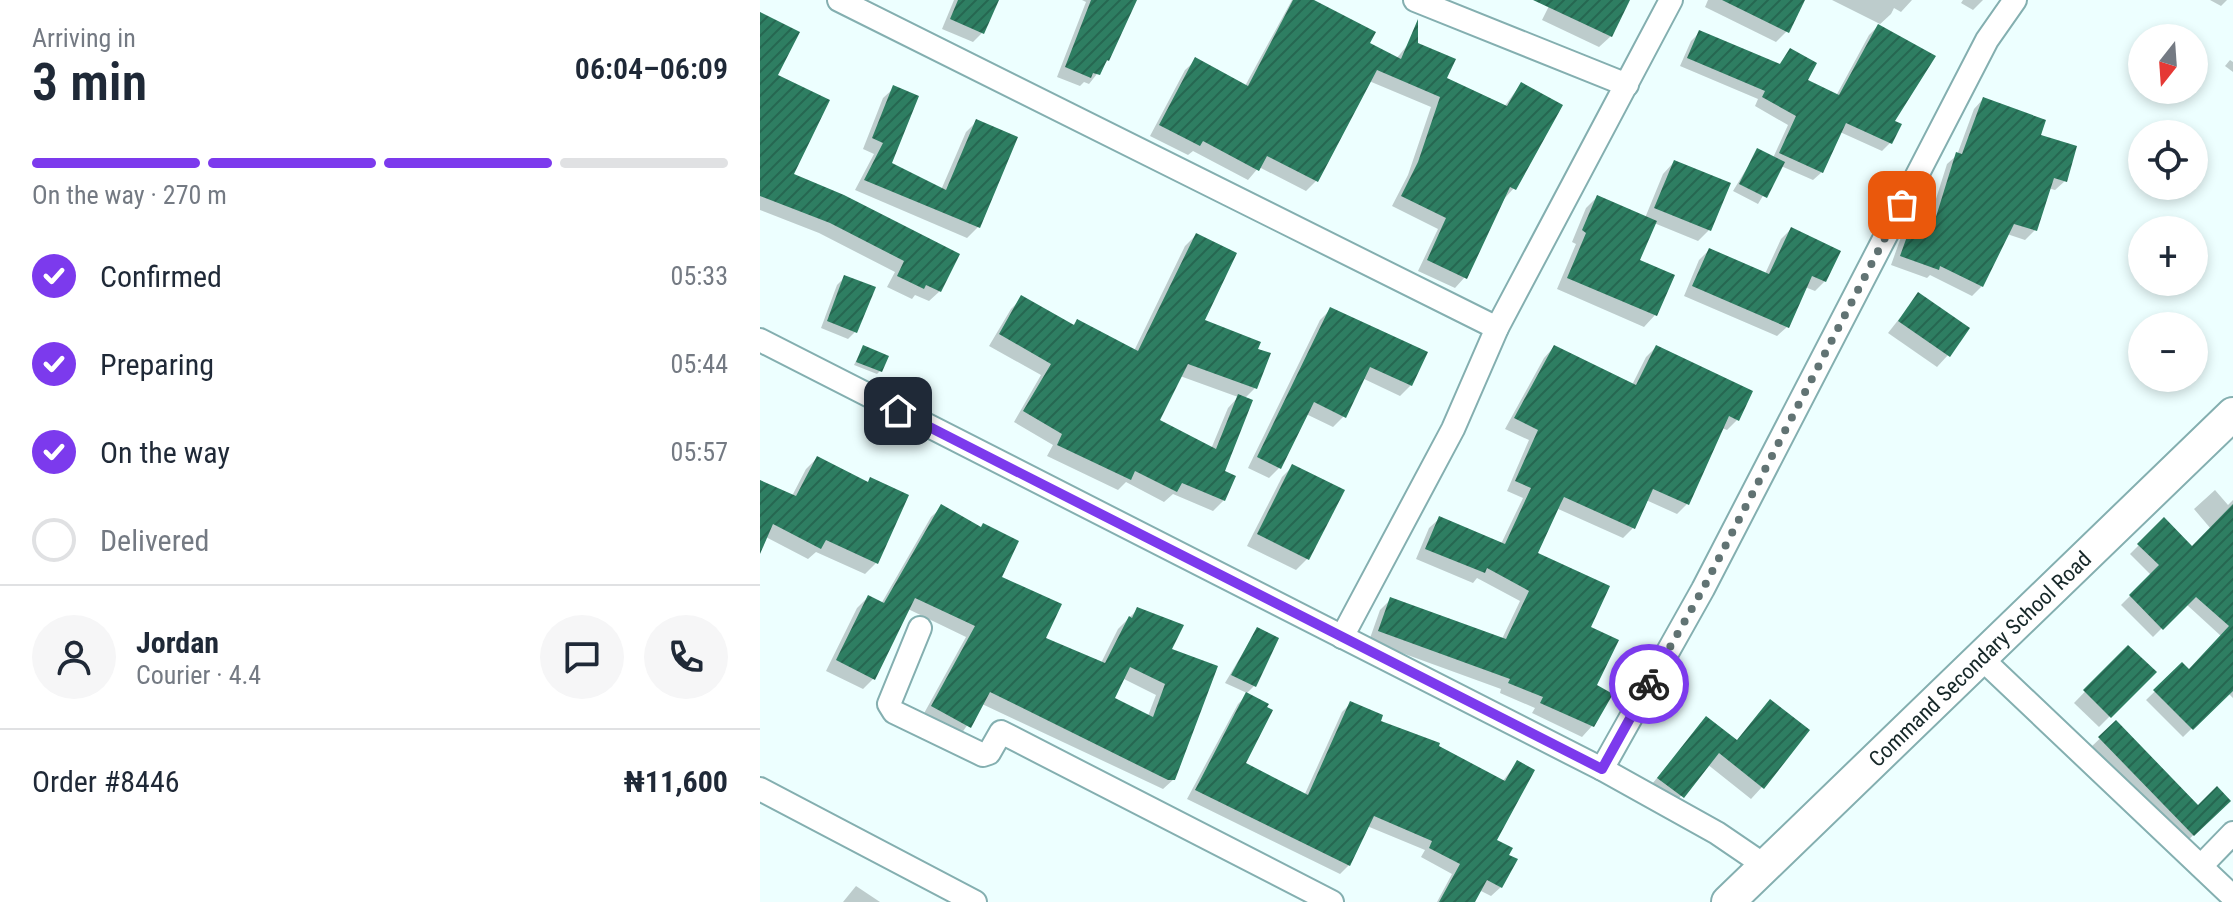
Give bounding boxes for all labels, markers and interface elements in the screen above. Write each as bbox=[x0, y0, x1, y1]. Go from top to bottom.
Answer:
text: Arriving in bbox=[32, 23, 136, 53]
north arrow bbox=[2128, 24, 2208, 104]
map controls bbox=[2128, 24, 2208, 392]
text: 06:04–06:09 bbox=[575, 51, 728, 86]
text: 3 min bbox=[32, 52, 147, 113]
button: locate bbox=[2128, 120, 2208, 200]
pin bbox=[1868, 171, 1936, 239]
text: On the way · 270 m bbox=[32, 180, 227, 210]
icon: bag bbox=[1880, 183, 1924, 227]
button: + bbox=[2128, 216, 2208, 296]
icon: check bbox=[32, 254, 76, 298]
text: Confirmed bbox=[100, 259, 222, 294]
text: 05:33 bbox=[671, 261, 728, 291]
button: − bbox=[2128, 312, 2208, 392]
icon: check bbox=[32, 342, 76, 386]
text: Preparing bbox=[100, 347, 214, 382]
text: 05:44 bbox=[671, 349, 728, 379]
pin bbox=[864, 377, 932, 445]
icon: home bbox=[876, 389, 920, 433]
icon: check bbox=[32, 430, 76, 474]
text: On the way bbox=[100, 435, 230, 470]
text: 05:57 bbox=[671, 437, 728, 467]
text: Delivered bbox=[100, 523, 209, 558]
street label: Command Secondary School Road bbox=[1864, 546, 2096, 772]
button: person bbox=[32, 615, 116, 699]
button: chat bbox=[540, 615, 624, 699]
button: phone bbox=[644, 615, 728, 699]
text: Jordan bbox=[136, 625, 219, 660]
courier bbox=[1609, 644, 1689, 724]
text: Courier · 4.4 bbox=[136, 660, 261, 690]
icon: bike bbox=[1627, 662, 1671, 706]
text: Order #8446 bbox=[32, 764, 180, 799]
text: ₦11,600 bbox=[623, 764, 728, 799]

